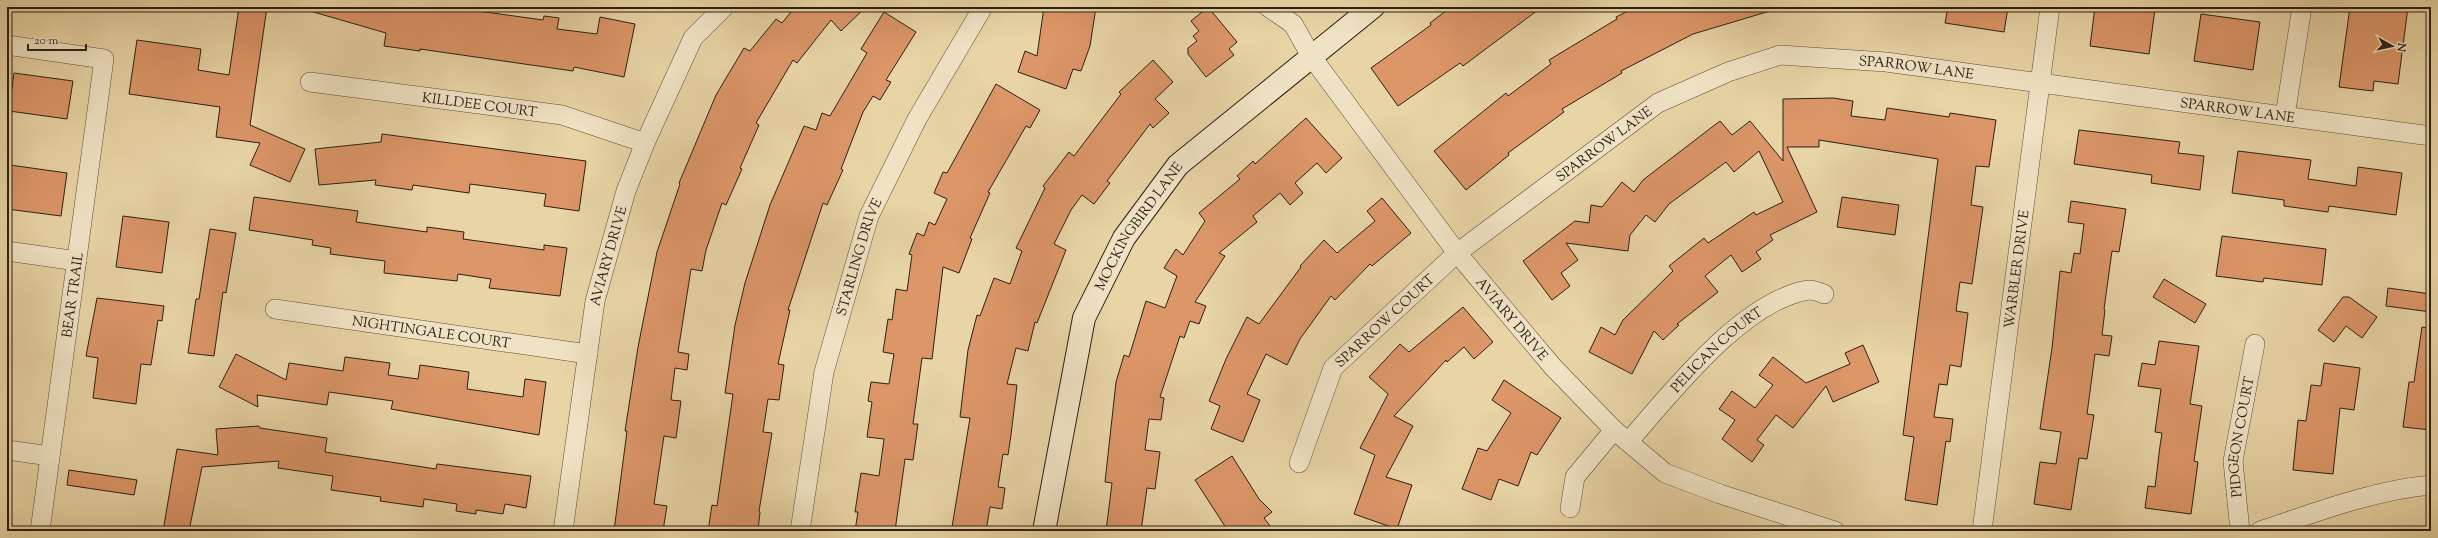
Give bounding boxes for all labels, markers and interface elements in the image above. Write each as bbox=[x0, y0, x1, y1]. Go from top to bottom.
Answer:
scale bar bbox=[28, 26, 86, 52]
north arrow bbox=[2372, 26, 2412, 66]
text: 20 m bbox=[34, 32, 59, 50]
text: N bbox=[2392, 41, 2410, 53]
street label: SPARROW LANE bbox=[1858, 52, 1975, 86]
street label: KILLDEE COURT bbox=[420, 89, 538, 124]
street label: SPARROW LANE bbox=[2179, 94, 2296, 129]
street label: SPARROW LANE bbox=[1552, 102, 1658, 188]
street label: MOCKINGBIRD LANE bbox=[1091, 158, 1189, 295]
street label: STARLING DRIVE bbox=[833, 195, 888, 319]
street label: AVIARY DRIVE bbox=[586, 204, 633, 308]
street label: WARBLER DRIVE bbox=[2000, 208, 2036, 330]
street label: BEAR TRAIL bbox=[58, 251, 90, 339]
street label: SPARROW COURT bbox=[1331, 270, 1440, 373]
street label: AVIARY DRIVE bbox=[1470, 274, 1552, 366]
street label: PELICAN COURT bbox=[1667, 303, 1768, 398]
street label: NIGHTINGALE COURT bbox=[350, 312, 512, 355]
street label: PIDGEON COURT bbox=[2225, 375, 2261, 498]

